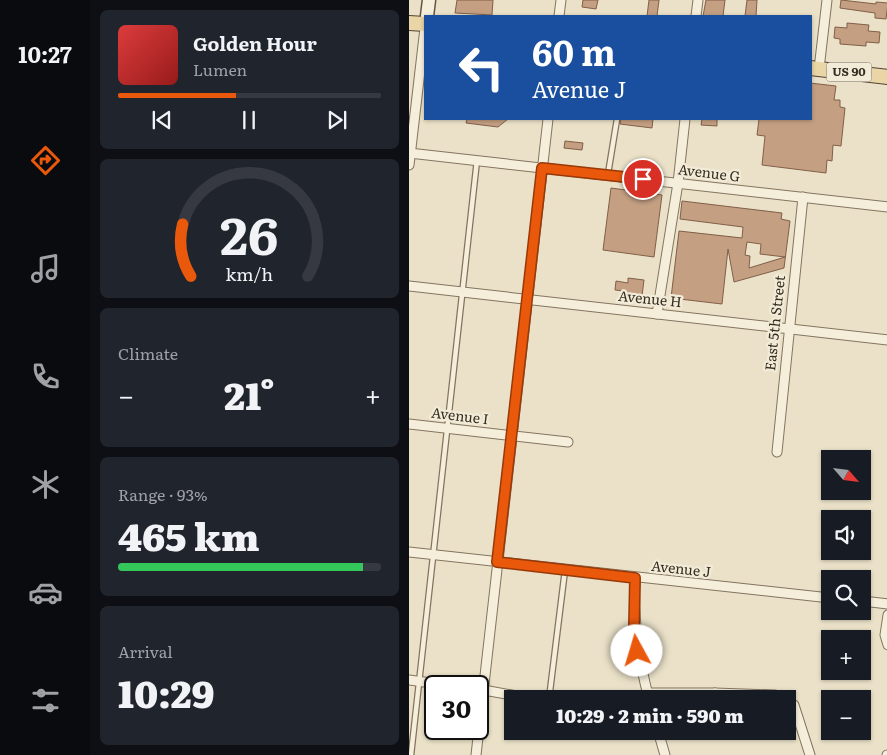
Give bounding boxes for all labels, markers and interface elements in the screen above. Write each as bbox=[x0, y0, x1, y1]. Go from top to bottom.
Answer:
text: 60 m bbox=[532, 25, 616, 77]
text: Golden Hour bbox=[193, 29, 317, 57]
icon: left bbox=[449, 35, 514, 100]
text: 10:27 bbox=[18, 37, 72, 70]
text: Lumen bbox=[193, 57, 247, 81]
road number: US 90 bbox=[827, 62, 871, 82]
text: Avenue J bbox=[532, 72, 626, 105]
icon: previous bbox=[148, 106, 176, 134]
icon: pause bbox=[235, 106, 263, 134]
icon: next bbox=[323, 106, 351, 134]
icon: directions bbox=[28, 143, 63, 178]
pin bbox=[622, 158, 664, 200]
street label: Avenue G bbox=[677, 158, 742, 186]
icon: arrive bbox=[629, 165, 657, 193]
text: 26 bbox=[220, 193, 279, 271]
icon: music bbox=[28, 251, 63, 286]
text: km/h bbox=[226, 260, 273, 287]
street label: East 5th Street bbox=[759, 274, 789, 372]
street label: Avenue H bbox=[617, 285, 683, 311]
text: Climate bbox=[118, 341, 178, 365]
icon: phone bbox=[28, 359, 63, 394]
text: 21° bbox=[224, 365, 275, 422]
text: − bbox=[118, 373, 134, 415]
text: + bbox=[365, 373, 381, 415]
street label: Avenue I bbox=[430, 402, 490, 428]
north arrow bbox=[821, 450, 871, 500]
map controls bbox=[821, 450, 871, 740]
icon: climate bbox=[28, 467, 63, 502]
text: Range · 93% bbox=[118, 482, 208, 506]
text: 465 km bbox=[118, 506, 259, 563]
button: sound bbox=[821, 510, 871, 560]
street label: Avenue J bbox=[650, 555, 712, 581]
button: search bbox=[821, 570, 871, 620]
icon: car bbox=[28, 575, 63, 610]
position arrow bbox=[610, 624, 662, 676]
button: + bbox=[821, 630, 871, 680]
text: Arrival bbox=[118, 639, 173, 663]
text: 10:29 bbox=[118, 663, 215, 720]
speed limit sign: 30 bbox=[424, 675, 489, 740]
icon: filters bbox=[28, 683, 63, 718]
button: − bbox=[821, 690, 871, 740]
text: 10:29 · 2 min · 590 m bbox=[556, 701, 744, 729]

